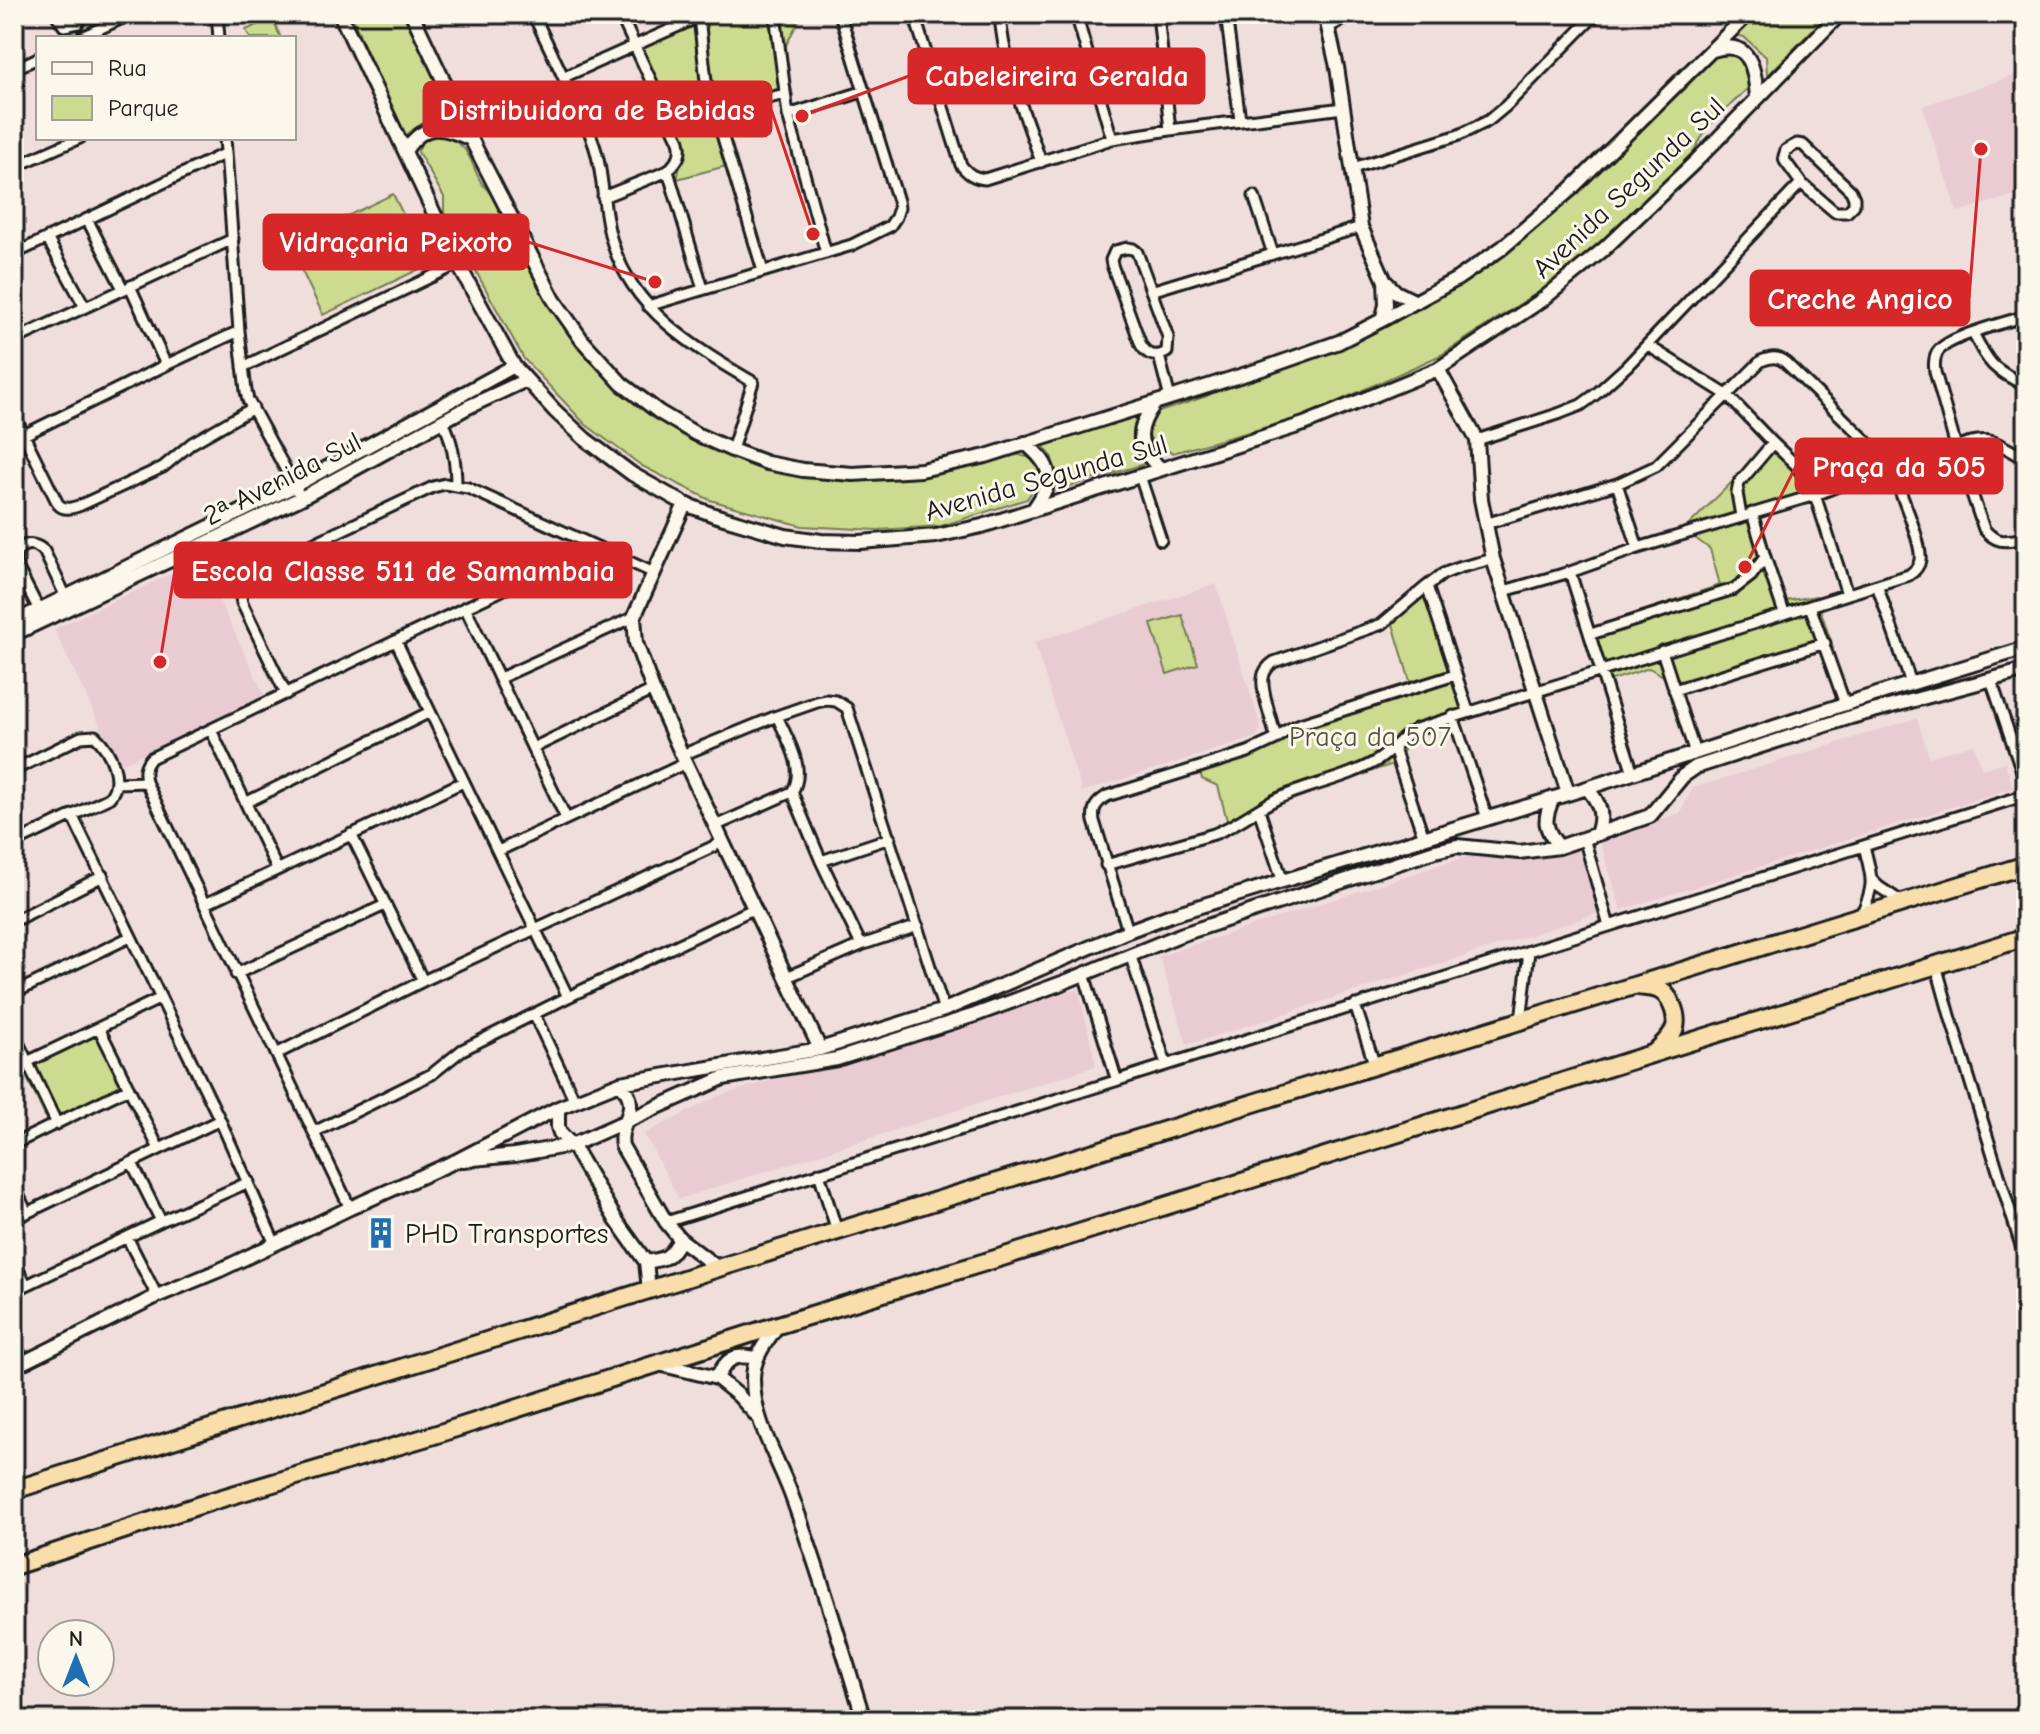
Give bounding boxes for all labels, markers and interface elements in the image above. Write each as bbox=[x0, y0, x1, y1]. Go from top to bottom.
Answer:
legend bbox=[36, 36, 296, 140]
callout: Cabeleireira Geralda bbox=[909, 49, 1204, 103]
text: Rua bbox=[108, 54, 147, 82]
text: Cabeleireira Geralda bbox=[925, 59, 1189, 94]
callout: Distribuidora de Bebidas bbox=[424, 82, 771, 136]
street label: Avenida Segunda Sul bbox=[1526, 91, 1731, 285]
text: Distribuidora de Bebidas bbox=[439, 93, 755, 128]
text: Parque bbox=[108, 94, 179, 122]
callout: Vidraçaria Peixoto bbox=[264, 215, 528, 269]
text: Vidraçaria Peixoto bbox=[280, 225, 512, 260]
callout: Creche Angico bbox=[1751, 271, 1969, 325]
text: Creche Angico bbox=[1767, 282, 1953, 317]
street label: 2ᵃ Avenida Sul bbox=[198, 426, 366, 532]
street label: Avenida Segunda Sul bbox=[921, 428, 1171, 528]
callout: Praça da 505 bbox=[1796, 439, 2002, 493]
text: Praça da 505 bbox=[1812, 450, 1986, 485]
callout: Escola Classe 511 de Samambaia bbox=[175, 543, 631, 597]
text: Escola Classe 511 de Samambaia bbox=[191, 554, 615, 589]
park label: Praça da 507 bbox=[1289, 721, 1451, 753]
building icon: PHD Transportes bbox=[364, 1216, 398, 1250]
place label: PHD Transportes bbox=[405, 1218, 608, 1250]
north arrow bbox=[36, 1618, 116, 1698]
text: N bbox=[69, 1626, 83, 1652]

